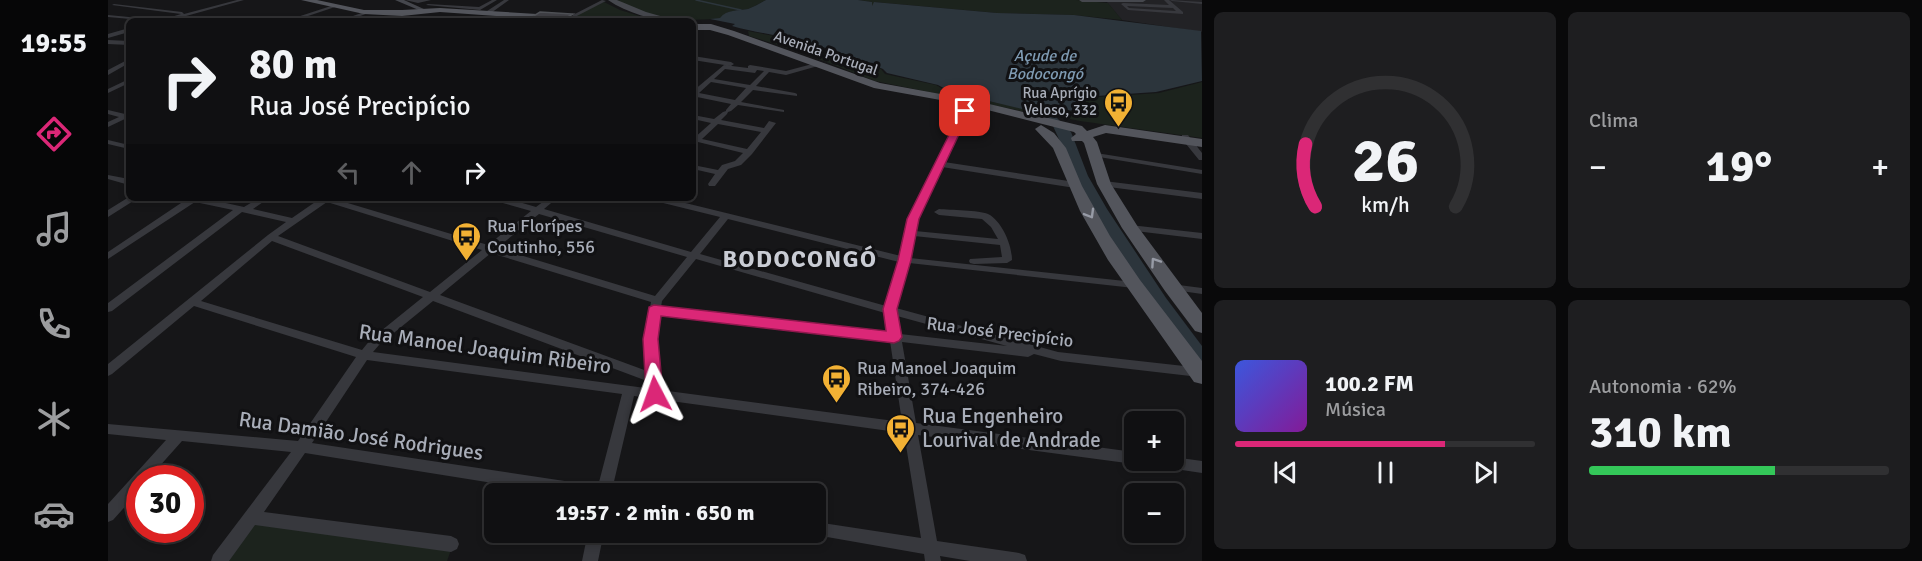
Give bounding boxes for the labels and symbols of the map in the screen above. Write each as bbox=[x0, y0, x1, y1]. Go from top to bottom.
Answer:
street label: Avenida Portugal bbox=[771, 27, 881, 79]
water label: Açude de Bodocongó bbox=[1007, 46, 1085, 84]
place label: Rua Aprígio Veloso, 332 bbox=[1023, 84, 1097, 119]
pin bbox=[939, 85, 990, 136]
bus stop icon: Rua Aprígio Veloso, 332 bbox=[1102, 86, 1134, 128]
one-way arrow bbox=[1083, 208, 1094, 218]
place label: Rua Florípes Coutinho, 556 bbox=[487, 215, 595, 258]
bus stop icon: Rua Florípes Coutinho, 556 bbox=[450, 220, 482, 262]
district label: BODOCONGÓ bbox=[723, 244, 877, 274]
one-way arrow bbox=[1151, 258, 1162, 269]
street label: Rua José Precipício bbox=[925, 312, 1075, 352]
street label: Rua Manoel Joaquim Ribeiro bbox=[357, 318, 613, 380]
place label: Rua Manoel Joaquim Ribeiro, 374-426 bbox=[857, 357, 1016, 400]
position arrow bbox=[623, 362, 687, 426]
bus stop icon: Rua Manoel Joaquim Ribeiro, 374-426 bbox=[820, 362, 852, 404]
place label: Rua Engenheiro Lourival de Andrade bbox=[922, 403, 1101, 453]
street label: Rua Damião José Rodrigues bbox=[237, 406, 485, 466]
bus stop icon: Rua Engenheiro Lourival de Andrade bbox=[885, 412, 917, 454]
speed limit sign: 30 bbox=[126, 465, 204, 543]

